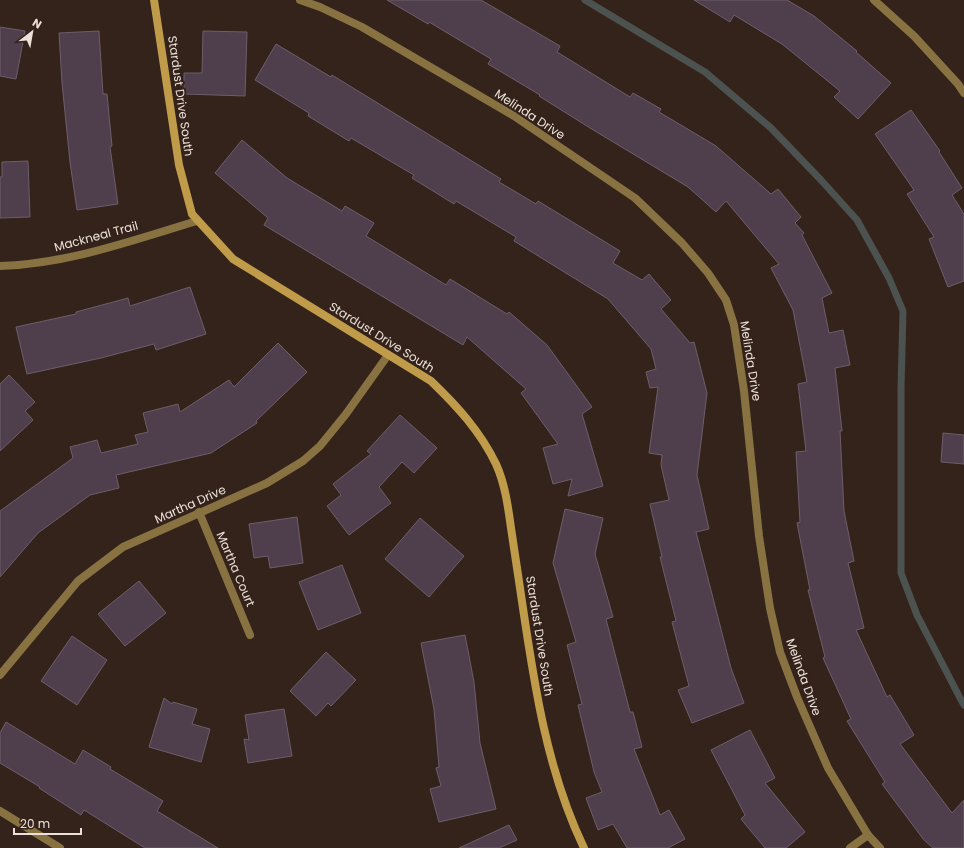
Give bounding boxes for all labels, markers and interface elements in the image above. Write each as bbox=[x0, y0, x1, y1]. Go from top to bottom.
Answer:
north arrow bbox=[12, 12, 52, 52]
text: N bbox=[29, 14, 45, 32]
street label: Stardust Drive South bbox=[164, 35, 198, 157]
street label: Melinda Drive bbox=[491, 85, 569, 143]
street label: Mackneal Trail bbox=[52, 217, 140, 255]
street label: Stardust Drive South bbox=[326, 298, 438, 376]
street label: Melinda Drive bbox=[736, 320, 766, 402]
street label: Martha Drive bbox=[152, 481, 228, 527]
street label: Martha Court bbox=[213, 529, 259, 609]
street label: Stardust Drive South bbox=[522, 575, 558, 697]
street label: Melinda Drive bbox=[782, 636, 826, 718]
scale bar bbox=[14, 810, 81, 836]
text: 20 m bbox=[20, 815, 50, 832]

